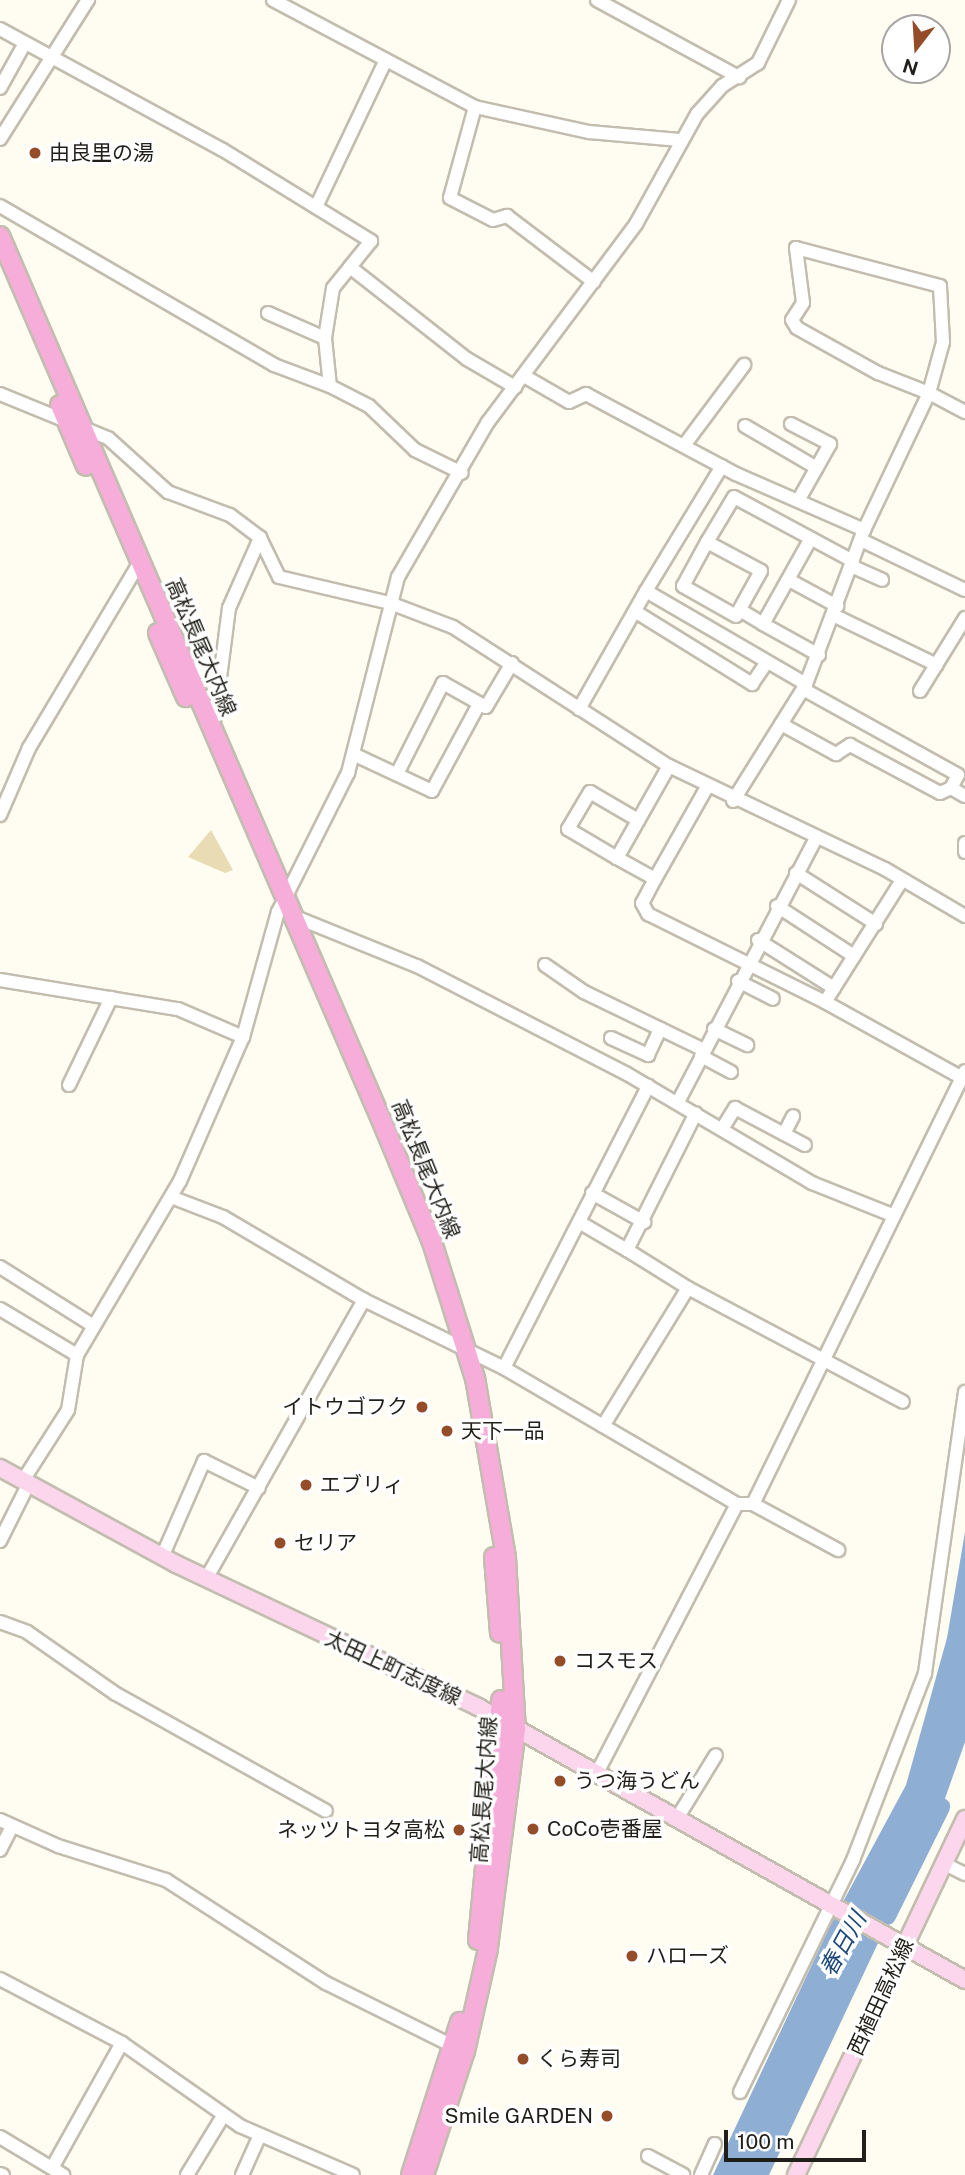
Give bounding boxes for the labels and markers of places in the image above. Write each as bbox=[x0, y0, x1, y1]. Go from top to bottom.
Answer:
place label: 由良里の湯 bbox=[49, 140, 154, 166]
marker: 由良里の湯 bbox=[27, 145, 43, 161]
place label: イトウゴフク bbox=[282, 1394, 408, 1420]
marker: イトウゴフク bbox=[414, 1399, 430, 1415]
place label: 天下一品 bbox=[461, 1418, 545, 1444]
marker: 天下一品 bbox=[439, 1423, 455, 1439]
place label: エブリィ bbox=[320, 1472, 404, 1498]
marker: エブリィ bbox=[298, 1477, 314, 1493]
place label: セリア bbox=[294, 1530, 357, 1556]
marker: セリア bbox=[272, 1535, 288, 1551]
place label: コスモス bbox=[574, 1648, 658, 1674]
marker: コスモス bbox=[552, 1653, 568, 1669]
place label: うつ海うどん bbox=[574, 1768, 700, 1794]
marker: うつ海うどん bbox=[552, 1773, 568, 1789]
place label: CoCo壱番屋 bbox=[547, 1816, 663, 1842]
place label: ネッツトヨタ高松 bbox=[277, 1817, 445, 1843]
marker: CoCo壱番屋 bbox=[525, 1821, 541, 1837]
marker: ネッツトヨタ高松 bbox=[451, 1822, 467, 1838]
place label: ハローズ bbox=[646, 1943, 730, 1969]
marker: ハローズ bbox=[624, 1948, 640, 1964]
place label: くら寿司 bbox=[537, 2046, 621, 2072]
marker: くら寿司 bbox=[515, 2051, 531, 2067]
place label: Smile GARDEN bbox=[444, 2103, 593, 2129]
marker: Smile GARDEN bbox=[599, 2108, 615, 2124]

